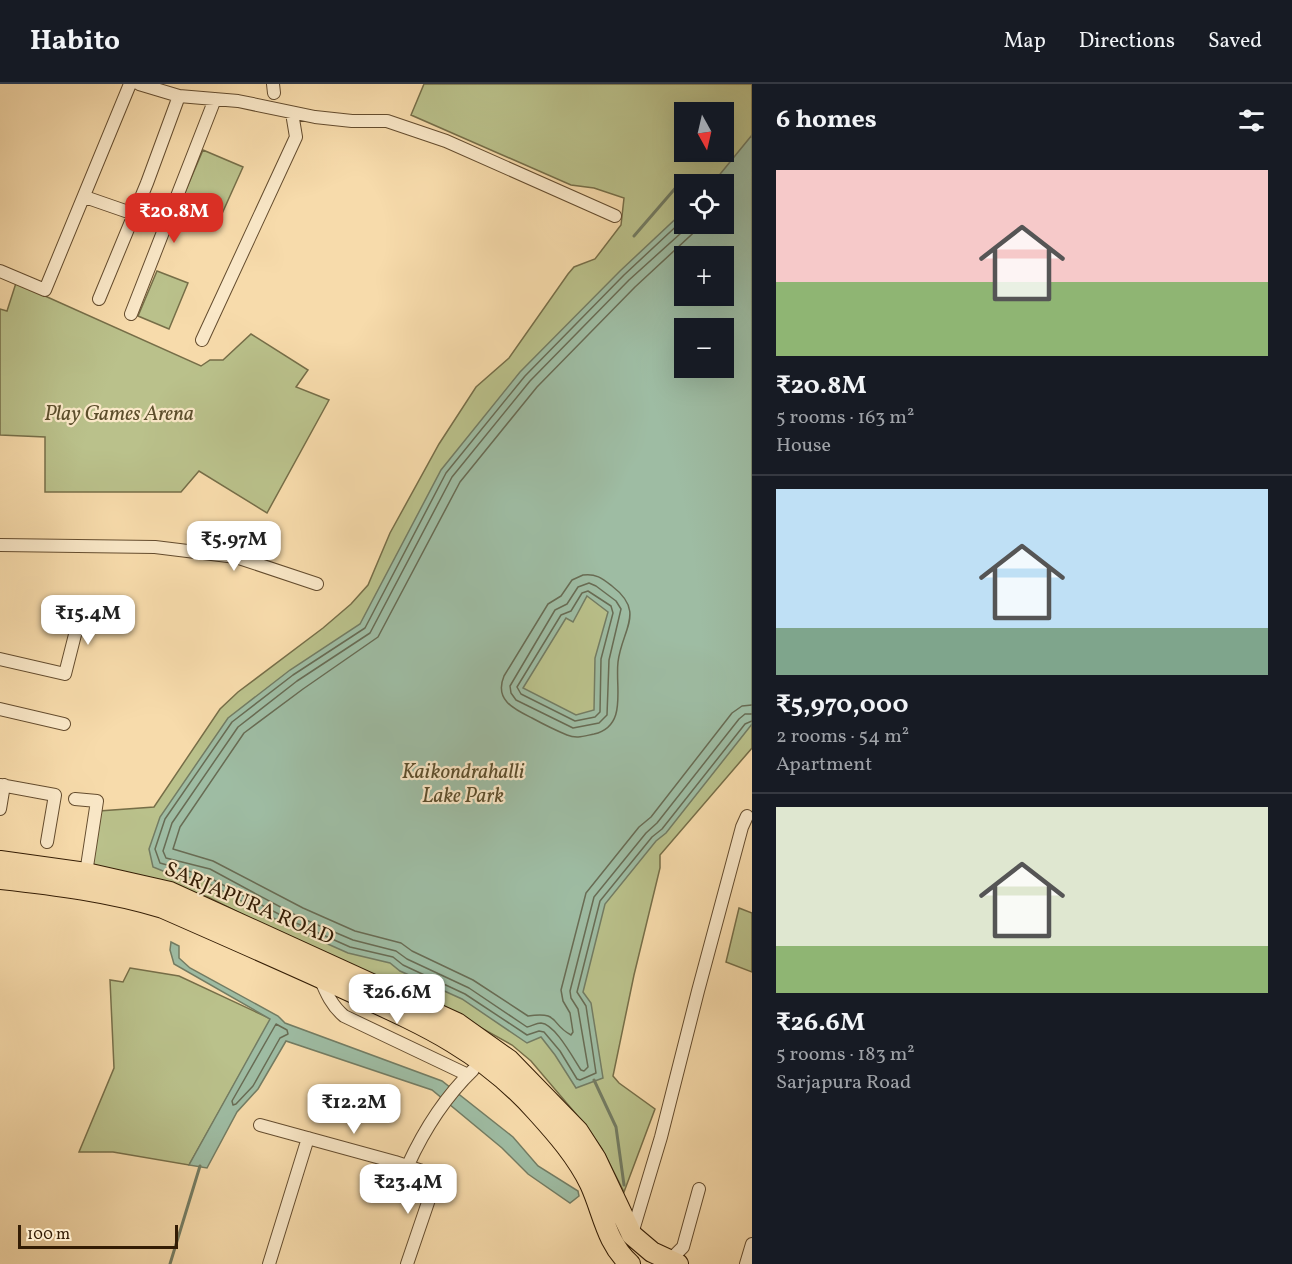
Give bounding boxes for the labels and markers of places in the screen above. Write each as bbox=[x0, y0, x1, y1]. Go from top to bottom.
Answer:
pin: ₹20.8M bbox=[125, 193, 223, 244]
pin: ₹5.97M bbox=[185, 521, 283, 572]
pin: ₹15.4M bbox=[39, 595, 137, 646]
pin: ₹26.6M bbox=[348, 974, 446, 1025]
pin: ₹12.2M bbox=[305, 1084, 403, 1135]
pin: ₹23.4M bbox=[359, 1164, 457, 1215]

